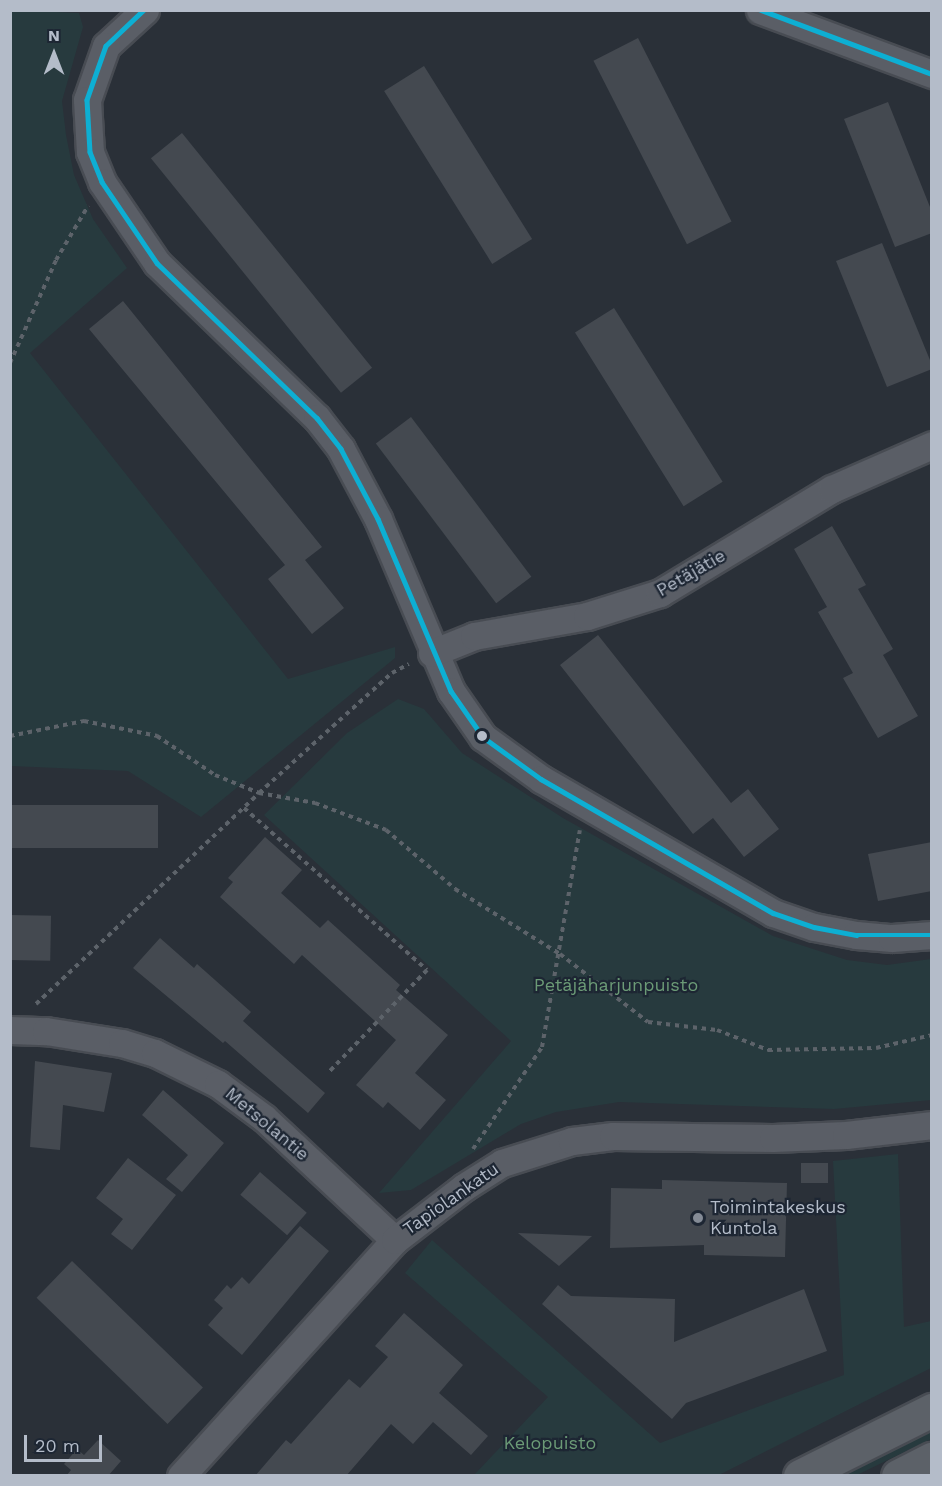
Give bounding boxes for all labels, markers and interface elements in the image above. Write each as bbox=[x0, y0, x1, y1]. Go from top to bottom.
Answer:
north arrow bbox=[24, 24, 84, 84]
text: N bbox=[48, 26, 60, 45]
street label: Petäjätie bbox=[653, 545, 729, 601]
unlabelled marker bbox=[476, 730, 488, 742]
park label: Petäjäharjunpuisto bbox=[534, 974, 698, 996]
street label: Metsolantie bbox=[221, 1083, 313, 1165]
street label: Tapiolankatu bbox=[399, 1158, 503, 1240]
place label: Toimintakeskus Kuntola bbox=[710, 1197, 846, 1240]
marker: Toimintakeskus Kuntola bbox=[691, 1211, 705, 1225]
scale bar bbox=[27, 1423, 105, 1461]
park label: Kelopuisto bbox=[504, 1432, 596, 1454]
text: 20 m bbox=[35, 1435, 80, 1456]

